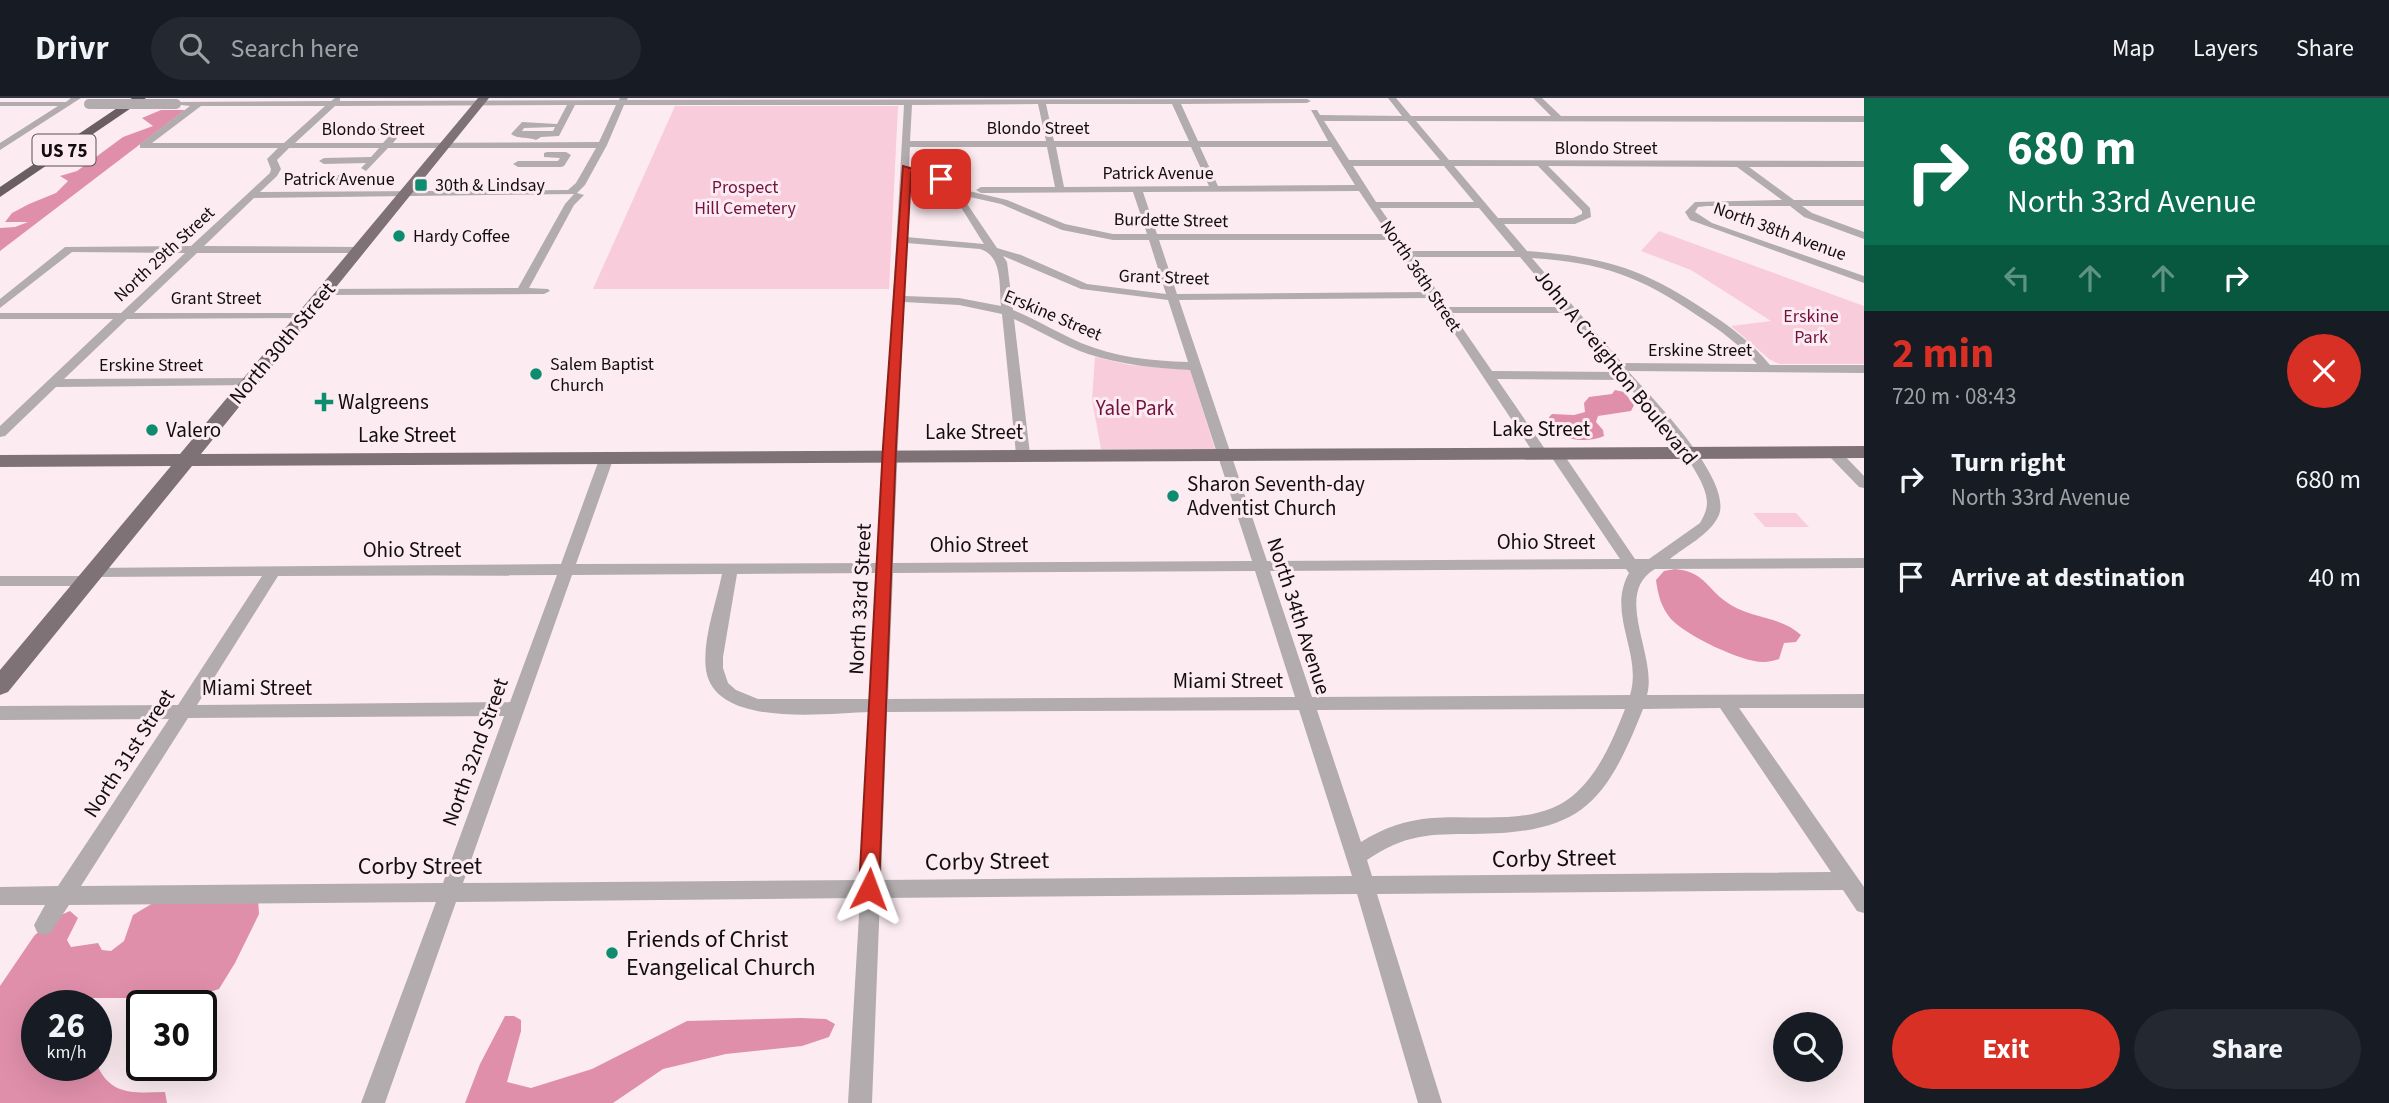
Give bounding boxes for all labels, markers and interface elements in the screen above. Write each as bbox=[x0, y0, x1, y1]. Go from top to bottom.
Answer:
search box bbox=[151, 17, 641, 80]
text: Drivr bbox=[35, 25, 109, 72]
icon: search bbox=[175, 29, 213, 67]
text: Search here bbox=[231, 30, 359, 67]
text: Map bbox=[2112, 31, 2155, 66]
text: Layers bbox=[2193, 31, 2258, 66]
text: Share bbox=[2296, 31, 2354, 66]
text: 680 m bbox=[2007, 114, 2136, 184]
street label: Blondo Street bbox=[986, 116, 1090, 141]
street label: Blondo Street bbox=[321, 117, 425, 142]
icon: right bbox=[1892, 126, 1983, 217]
road number: US 75 bbox=[32, 134, 96, 166]
street label: Blondo Street bbox=[1554, 136, 1658, 161]
pin bbox=[911, 149, 971, 209]
icon: arrive bbox=[922, 160, 960, 198]
street label: Patrick Avenue bbox=[1102, 161, 1214, 186]
street label: Patrick Avenue bbox=[283, 167, 395, 192]
place label: 30th & Lindsay bbox=[435, 173, 546, 198]
park label: Prospect Hill Cemetery bbox=[694, 175, 796, 221]
marker: 30th & Lindsay bbox=[413, 177, 429, 193]
text: North 33rd Avenue bbox=[2007, 179, 2256, 225]
street label: North 38th Avenue bbox=[1710, 196, 1850, 267]
street label: North 29th Street bbox=[108, 201, 220, 308]
street label: Burdette Street bbox=[1114, 207, 1228, 234]
street label: North 36th Street bbox=[1374, 216, 1467, 337]
place label: Hardy Coffee bbox=[413, 224, 510, 249]
marker: Hardy Coffee bbox=[391, 228, 407, 244]
icon: left bbox=[1998, 259, 2036, 297]
icon: ahead bbox=[2071, 259, 2109, 297]
icon: ahead bbox=[2144, 259, 2182, 297]
icon: right bbox=[2217, 259, 2255, 297]
street label: Grant Street bbox=[1118, 263, 1210, 292]
street label: John A Creighton Boulevard bbox=[1527, 263, 1705, 471]
street label: North 30th Street bbox=[222, 275, 342, 411]
street label: Erskine Street bbox=[1000, 284, 1106, 347]
street label: Grant Street bbox=[171, 286, 261, 311]
park label: Erskine Park bbox=[1783, 304, 1839, 350]
text: 2 min bbox=[1892, 324, 1994, 384]
button: close bbox=[2287, 334, 2361, 408]
street label: Erskine Street bbox=[1648, 338, 1752, 363]
place label: Salem Baptist Church bbox=[550, 352, 654, 398]
street label: Erskine Street bbox=[99, 353, 203, 378]
marker: Salem Baptist Church bbox=[528, 366, 544, 382]
text: 720 m · 08:43 bbox=[1892, 380, 2016, 413]
place label: Walgreens bbox=[338, 387, 429, 417]
park label: Yale Park bbox=[1095, 393, 1175, 423]
marker: Walgreens bbox=[316, 394, 332, 410]
street label: Lake Street bbox=[1492, 414, 1590, 444]
place label: Valero bbox=[166, 415, 221, 445]
street label: Lake Street bbox=[925, 417, 1023, 447]
street label: Lake Street bbox=[358, 420, 456, 450]
marker: Valero bbox=[144, 422, 160, 438]
text: Turn right bbox=[1951, 444, 2066, 481]
icon: right bbox=[1892, 460, 1930, 498]
text: 680 m bbox=[2295, 461, 2361, 498]
place label: Sharon Seventh-day Adventist Church bbox=[1187, 469, 1365, 523]
text: North 33rd Avenue bbox=[1951, 481, 2130, 514]
marker: Sharon Seventh-day Adventist Church bbox=[1165, 488, 1181, 504]
street label: North 33rd Street bbox=[841, 523, 879, 675]
street label: Ohio Street bbox=[1497, 527, 1595, 557]
street label: Ohio Street bbox=[930, 530, 1028, 560]
street label: North 34th Avenue bbox=[1260, 534, 1338, 698]
street label: Ohio Street bbox=[363, 535, 461, 565]
icon: arrive bbox=[1892, 558, 1930, 596]
text: Arrive at destination bbox=[1951, 559, 2185, 596]
text: 40 m bbox=[2308, 559, 2361, 596]
street label: Miami Street bbox=[1173, 666, 1283, 696]
street label: Miami Street bbox=[202, 673, 312, 703]
street label: North 32nd Street bbox=[434, 674, 516, 830]
street label: North 31st Street bbox=[76, 683, 182, 823]
street label: Corby Street bbox=[1492, 840, 1616, 877]
street label: Corby Street bbox=[925, 843, 1049, 880]
street label: Corby Street bbox=[358, 849, 482, 884]
position arrow bbox=[832, 852, 906, 926]
place label: Friends of Christ Evangelical Church bbox=[626, 922, 816, 985]
marker: Friends of Christ Evangelical Church bbox=[604, 945, 620, 961]
speed limit sign: 30 bbox=[126, 990, 217, 1081]
text: 26 bbox=[48, 1001, 85, 1051]
button: Exit bbox=[1892, 1009, 2120, 1089]
button: Share bbox=[2134, 1009, 2361, 1089]
map controls bbox=[1773, 1012, 1843, 1082]
button: search bbox=[1773, 1012, 1843, 1082]
text: km/h bbox=[47, 1040, 86, 1065]

